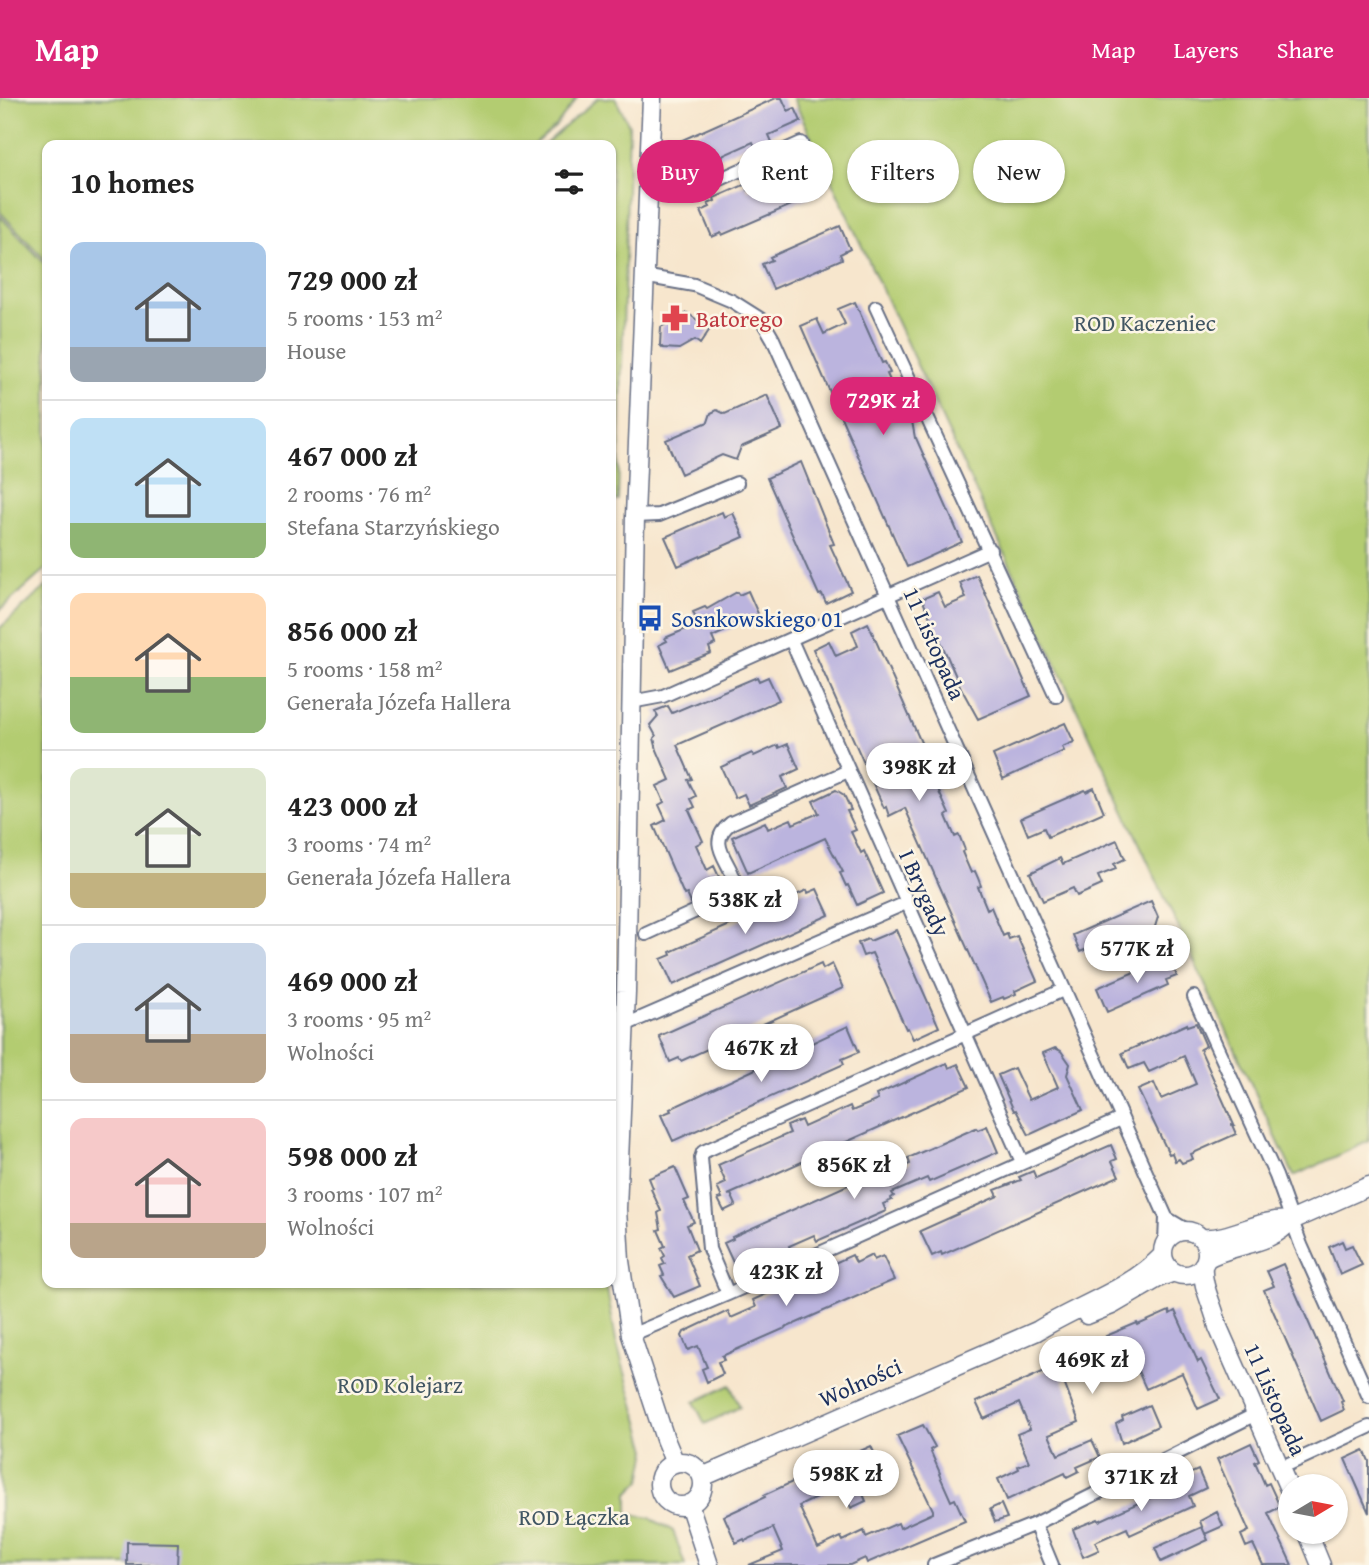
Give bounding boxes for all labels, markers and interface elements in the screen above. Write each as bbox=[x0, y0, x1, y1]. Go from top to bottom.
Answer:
text: Map bbox=[35, 25, 99, 73]
text: Map bbox=[1092, 32, 1135, 67]
text: Layers bbox=[1173, 32, 1239, 67]
text: Share bbox=[1277, 32, 1334, 67]
chip: Buy bbox=[637, 140, 724, 203]
chip: Rent bbox=[738, 140, 833, 203]
chip: Filters bbox=[847, 140, 959, 203]
chip: New bbox=[973, 140, 1065, 203]
text: 10 homes bbox=[70, 160, 195, 204]
icon: filters bbox=[550, 163, 588, 201]
text: 729 000 zł bbox=[287, 257, 418, 301]
icon: home bbox=[126, 270, 210, 354]
text: 5 rooms · 153 m² bbox=[287, 301, 442, 334]
place label: Batorego bbox=[696, 302, 783, 335]
pharmacy icon: Batorego bbox=[660, 303, 690, 333]
park label: ROD Kaczeniec bbox=[1074, 306, 1216, 339]
text: House bbox=[287, 334, 346, 367]
pin: 729K zł bbox=[818, 378, 948, 437]
text: 729K zł bbox=[846, 383, 920, 416]
text: 467 000 zł bbox=[287, 433, 418, 477]
icon: home bbox=[126, 446, 210, 530]
text: 2 rooms · 76 m² bbox=[287, 477, 431, 510]
text: Stefana Starzyńskiego bbox=[287, 510, 500, 543]
street label: 11 Listopada bbox=[895, 581, 975, 705]
place label: Sosnkowskiego 01 bbox=[671, 602, 843, 635]
bus stop icon: Sosnkowskiego 01 bbox=[635, 603, 665, 633]
text: 856 000 zł bbox=[287, 608, 418, 652]
icon: home bbox=[126, 621, 210, 705]
text: 5 rooms · 158 m² bbox=[287, 652, 442, 685]
text: Generała Józefa Hallera bbox=[287, 685, 511, 718]
pin: 398K zł bbox=[854, 744, 984, 803]
text: 398K zł bbox=[882, 749, 956, 782]
text: 423 000 zł bbox=[287, 783, 418, 827]
icon: home bbox=[126, 796, 210, 880]
text: 3 rooms · 74 m² bbox=[287, 827, 431, 860]
street label: I Brygady bbox=[891, 844, 959, 942]
text: Generała Józefa Hallera bbox=[287, 860, 511, 893]
pin: 538K zł bbox=[680, 876, 810, 936]
text: 538K zł bbox=[708, 882, 782, 915]
pin: 577K zł bbox=[1072, 926, 1202, 985]
text: 577K zł bbox=[1100, 931, 1174, 964]
text: 469 000 zł bbox=[287, 958, 418, 1002]
icon: home bbox=[126, 971, 210, 1055]
text: 3 rooms · 95 m² bbox=[287, 1002, 431, 1035]
pin: 467K zł bbox=[696, 1024, 826, 1084]
text: 467K zł bbox=[724, 1030, 798, 1063]
text: Wolności bbox=[287, 1035, 374, 1068]
text: 598 000 zł bbox=[287, 1133, 418, 1177]
pin: 856K zł bbox=[789, 1142, 919, 1201]
icon: home bbox=[126, 1146, 210, 1230]
text: 856K zł bbox=[817, 1147, 891, 1180]
text: 3 rooms · 107 m² bbox=[287, 1177, 442, 1210]
text: Wolności bbox=[287, 1210, 374, 1243]
pin: 423K zł bbox=[721, 1248, 851, 1308]
text: 423K zł bbox=[749, 1254, 823, 1287]
pin: 469K zł bbox=[1027, 1336, 1157, 1396]
street label: 11 Listopada bbox=[1236, 1337, 1316, 1461]
text: 469K zł bbox=[1055, 1342, 1129, 1375]
street label: Wolności bbox=[813, 1349, 907, 1415]
park label: ROD Kolejarz bbox=[337, 1368, 463, 1401]
pin: 598K zł bbox=[781, 1450, 911, 1510]
pin: 371K zł bbox=[1076, 1454, 1206, 1513]
text: 598K zł bbox=[809, 1456, 883, 1489]
text: 371K zł bbox=[1104, 1459, 1178, 1492]
north arrow bbox=[1278, 1474, 1348, 1544]
map controls bbox=[1278, 1474, 1348, 1544]
park label: ROD Łączka bbox=[518, 1500, 630, 1533]

